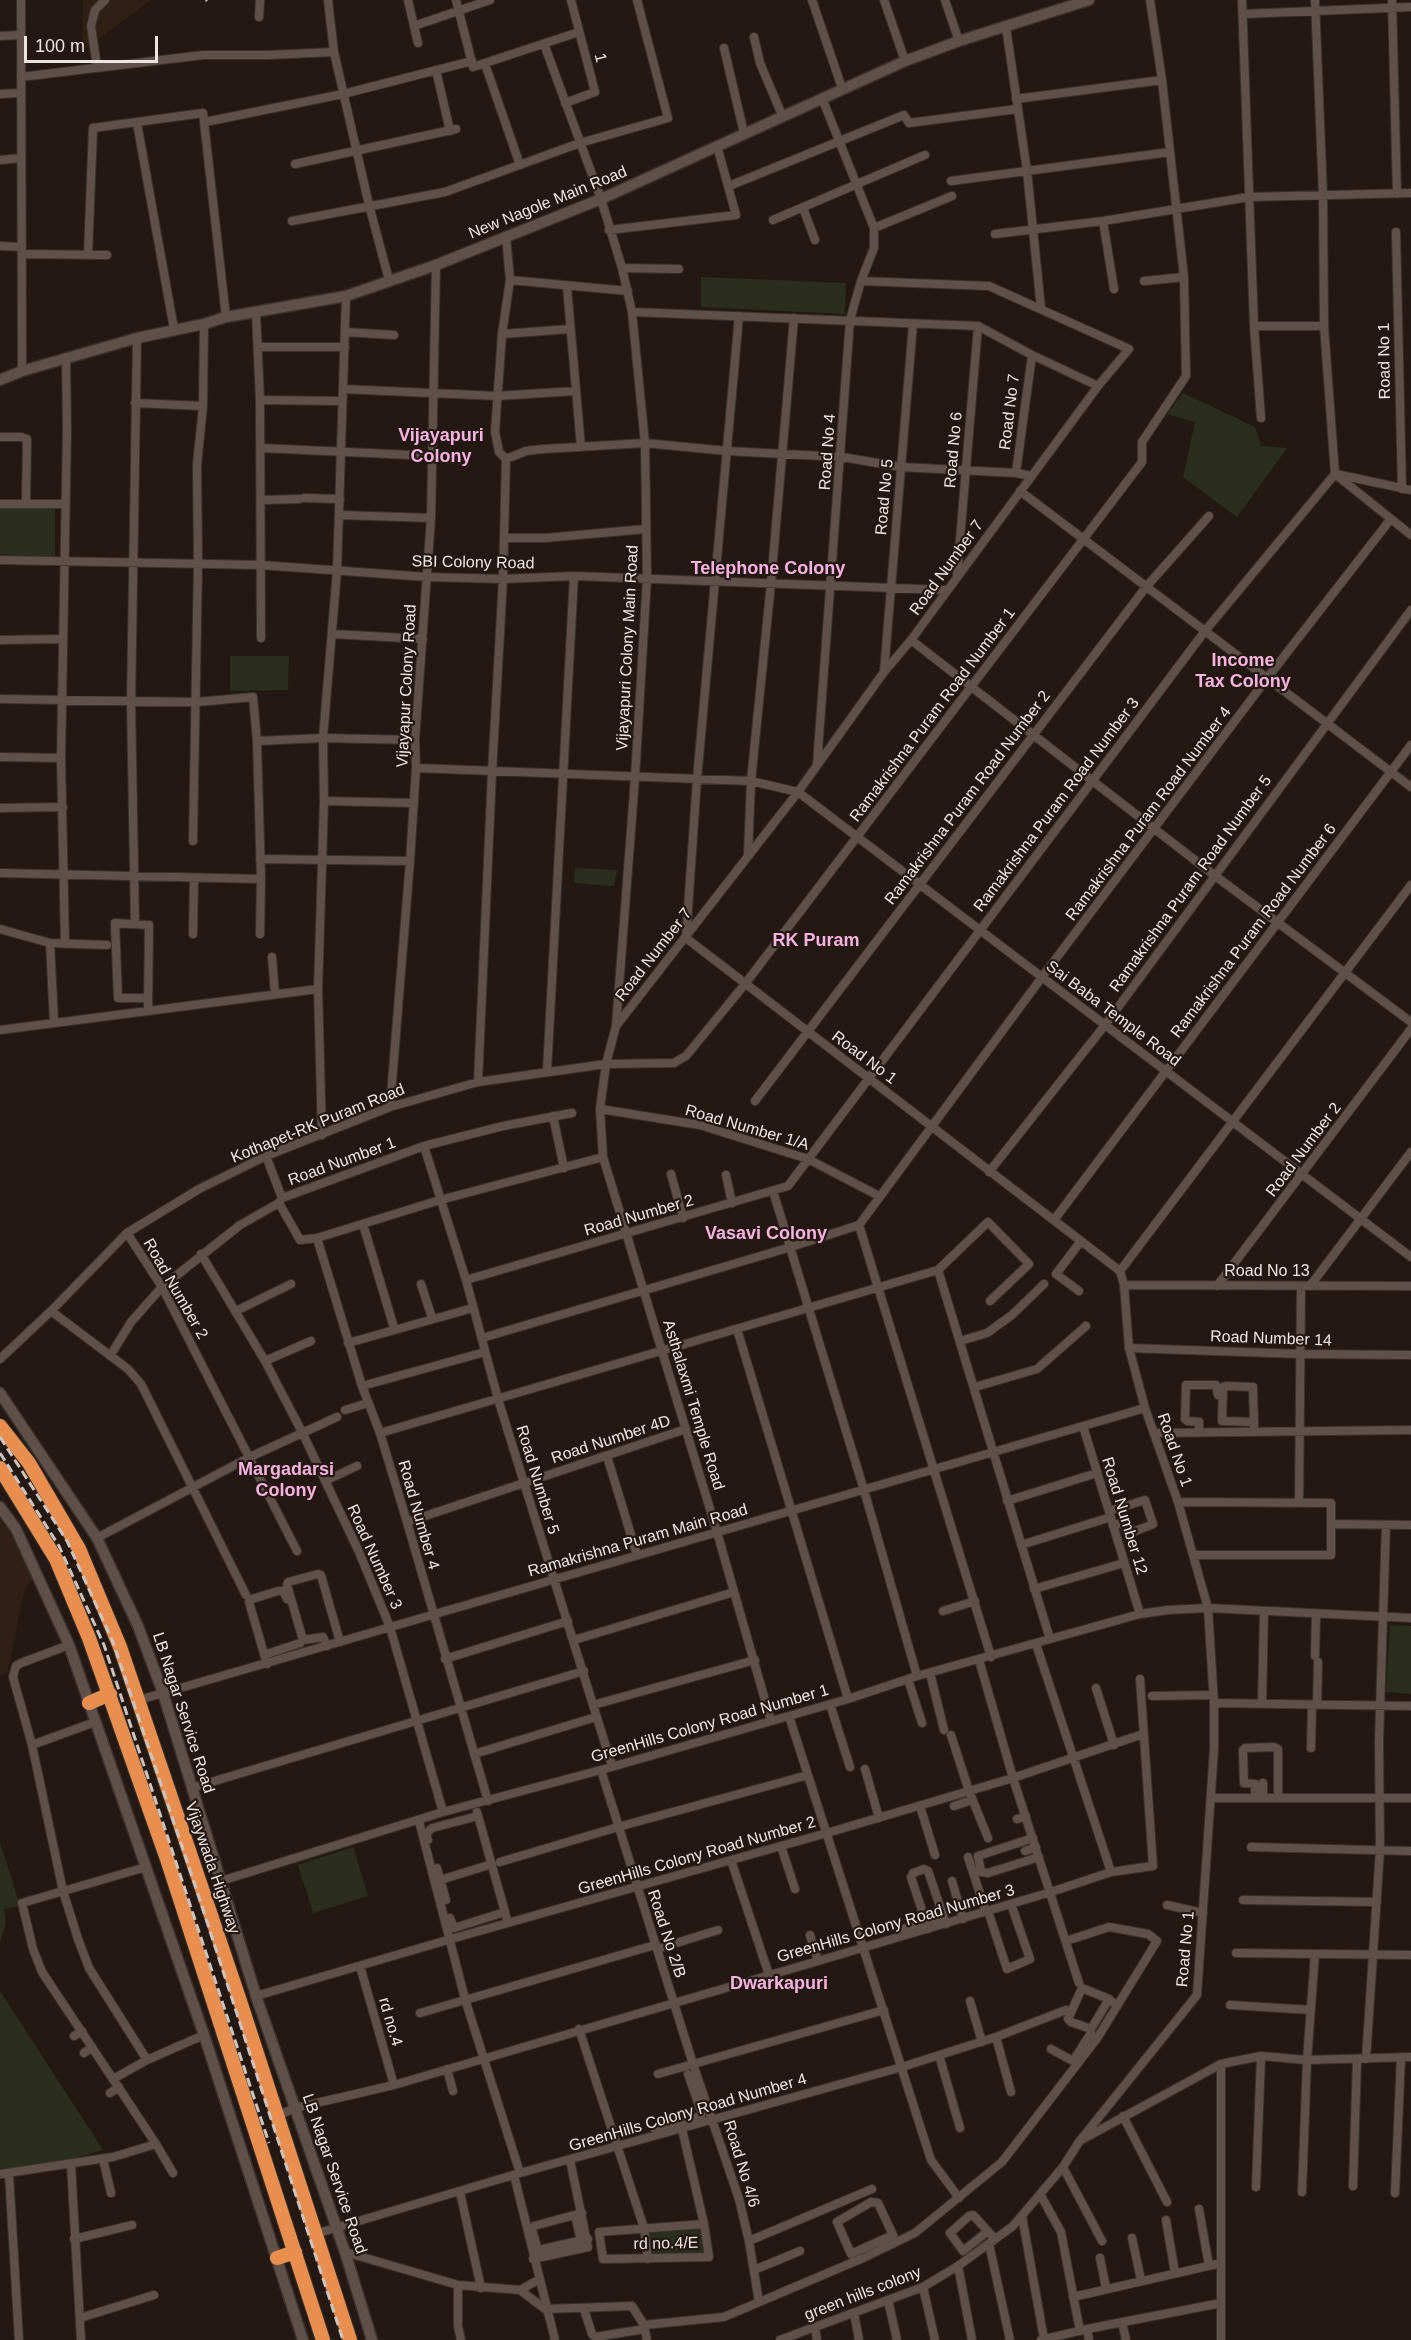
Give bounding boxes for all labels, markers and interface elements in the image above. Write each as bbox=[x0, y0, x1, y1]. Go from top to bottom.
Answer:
scale bar bbox=[27, 24, 160, 62]
text: 100 m bbox=[35, 36, 85, 56]
street label: 1 bbox=[590, 51, 610, 65]
street label: New Nagole Main Road bbox=[466, 162, 630, 244]
street label: Road No 1 bbox=[1375, 323, 1395, 399]
street label: Road No 7 bbox=[996, 373, 1024, 451]
street label: Road No 6 bbox=[941, 411, 967, 489]
street label: Road No 4 bbox=[816, 413, 840, 491]
district label: Vijayapuri Colony bbox=[398, 425, 484, 468]
street label: Road No 5 bbox=[872, 458, 898, 536]
street label: Road Number 7 bbox=[906, 517, 988, 619]
street label: Vijayapuri Colony Main Road bbox=[613, 545, 643, 751]
street label: SBI Colony Road bbox=[411, 552, 535, 574]
district label: Telephone Colony bbox=[691, 558, 845, 580]
street label: Vijayapur Colony Road bbox=[393, 604, 421, 768]
street label: Ramakrishna Puram Road Number 1 bbox=[846, 604, 1020, 826]
district label: Income Tax Colony bbox=[1195, 650, 1291, 692]
street label: Ramakrishna Puram Road Number 2 bbox=[881, 687, 1055, 909]
street label: Ramakrishna Puram Road Number 3 bbox=[970, 694, 1144, 916]
street label: Ramakrishna Puram Road Number 4 bbox=[1062, 703, 1236, 925]
street label: Ramakrishna Puram Road Number 5 bbox=[1106, 772, 1276, 996]
street label: Ramakrishna Puram Road Number 6 bbox=[1167, 820, 1341, 1042]
street label: Road Number 7 bbox=[612, 905, 696, 1005]
district label: RK Puram bbox=[772, 930, 860, 952]
street label: Sai Baba Temple Road bbox=[1042, 957, 1184, 1071]
street label: Road No 1 bbox=[828, 1027, 900, 1089]
street label: Kothapet-RK Puram Road bbox=[228, 1080, 408, 1168]
street label: Road Number 2 bbox=[1262, 1099, 1346, 1201]
street label: Road Number 1/A bbox=[683, 1101, 811, 1155]
street label: Road Number 1 bbox=[286, 1134, 398, 1190]
street label: Road Number 2 bbox=[582, 1191, 696, 1241]
district label: Vasavi Colony bbox=[705, 1223, 827, 1245]
street label: Road Number 2 bbox=[138, 1235, 212, 1343]
street label: Road No 13 bbox=[1224, 1262, 1310, 1282]
street label: Asthalaxmi Temple Road bbox=[658, 1318, 728, 1492]
street label: Road Number 14 bbox=[1210, 1327, 1332, 1351]
street label: Road No 1 bbox=[1152, 1411, 1196, 1489]
street label: Road Number 4D bbox=[549, 1412, 673, 1468]
street label: Road Number 5 bbox=[511, 1423, 563, 1537]
street label: Road Number 12 bbox=[1097, 1455, 1151, 1577]
street label: Road Number 4 bbox=[393, 1458, 443, 1572]
district label: Margadarsi Colony bbox=[238, 1459, 334, 1502]
street label: Ramakrishna Puram Main Road bbox=[526, 1500, 750, 1582]
street label: Road Number 3 bbox=[342, 1502, 406, 1612]
street label: LB Nagar Service Road bbox=[148, 1630, 218, 1796]
street label: GreenHills Colony Road Number 1 bbox=[589, 1681, 831, 1767]
street label: Vijaywada Highway bbox=[180, 1799, 244, 1937]
street label: GreenHills Colony Road Number 2 bbox=[576, 1813, 818, 1899]
street label: GreenHills Colony Road Number 3 bbox=[775, 1881, 1017, 1967]
street label: Road No 2/B bbox=[643, 1887, 689, 1981]
street label: Road No 1 bbox=[1173, 1910, 1199, 1988]
district label: Dwarkapuri bbox=[730, 1973, 828, 1995]
street label: rd no.4 bbox=[374, 1995, 406, 2049]
street label: GreenHills Colony Road Number 4 bbox=[567, 2070, 809, 2156]
street label: LB Nagar Service Road bbox=[298, 2091, 370, 2257]
street label: Road No 4/6 bbox=[719, 2118, 763, 2210]
street label: rd no.4/E bbox=[633, 2234, 699, 2254]
street label: green hills colony bbox=[802, 2263, 924, 2325]

